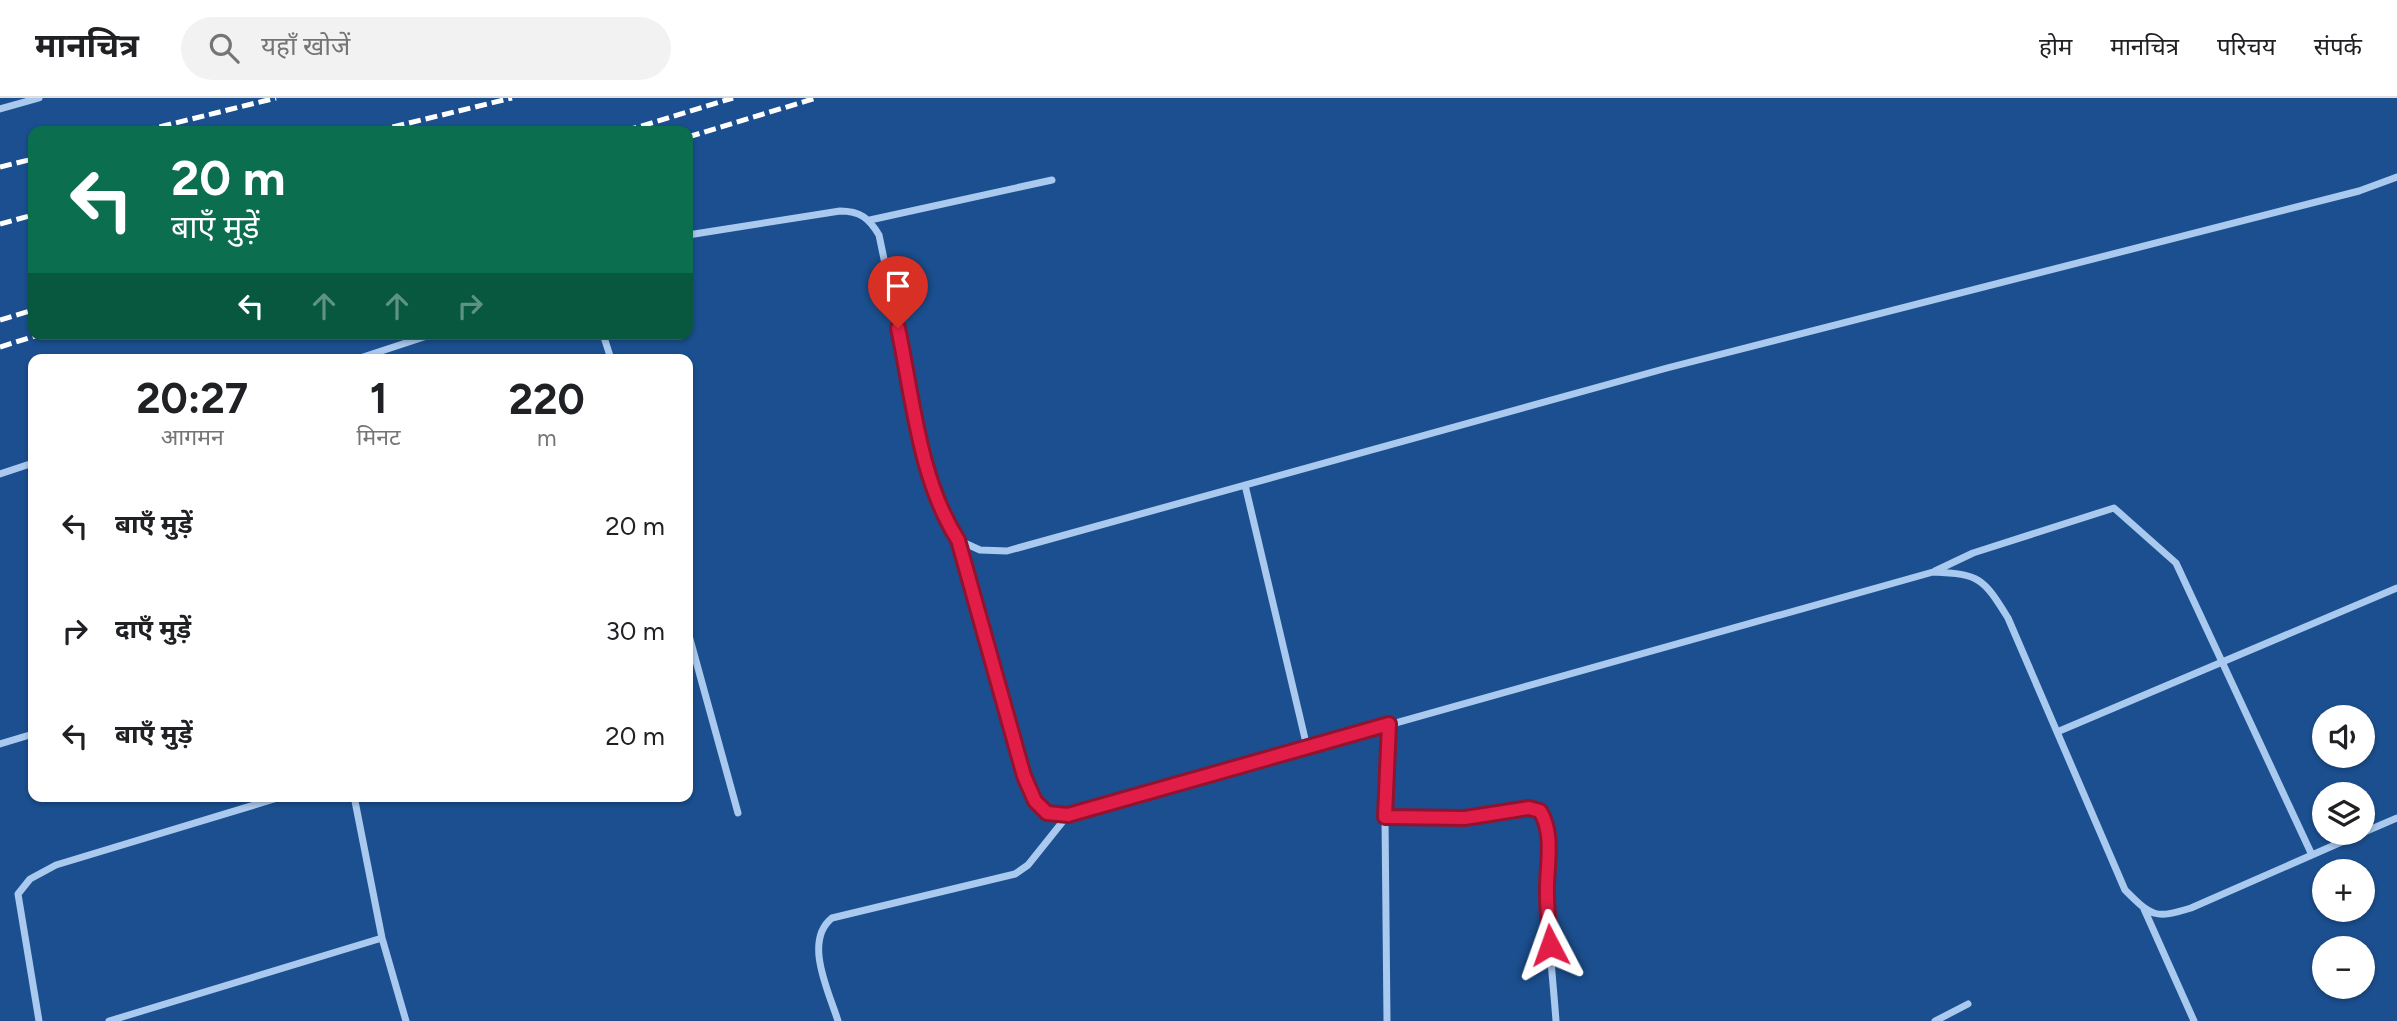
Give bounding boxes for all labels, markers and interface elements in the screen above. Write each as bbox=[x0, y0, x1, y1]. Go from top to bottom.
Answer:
search box bbox=[181, 17, 671, 80]
text: मानचित्र bbox=[35, 26, 139, 65]
icon: search bbox=[205, 29, 243, 67]
text: यहाँ खोजें bbox=[261, 30, 350, 62]
text: होम bbox=[2039, 32, 2072, 61]
text: मानचित्र bbox=[2110, 32, 2179, 61]
text: परिचय bbox=[2217, 32, 2276, 61]
text: संपर्क bbox=[2314, 32, 2362, 61]
text: 20 m bbox=[171, 148, 286, 207]
icon: left bbox=[56, 154, 147, 245]
text: बाएँ मुड़ें bbox=[171, 208, 259, 246]
pin bbox=[868, 256, 928, 328]
icon: arrive bbox=[879, 267, 917, 305]
icon: left bbox=[232, 287, 270, 325]
icon: ahead bbox=[305, 287, 343, 325]
icon: ahead bbox=[378, 287, 416, 325]
icon: right bbox=[451, 287, 489, 325]
text: 20:27 bbox=[136, 373, 248, 424]
text: 1 bbox=[370, 373, 387, 424]
text: 220 bbox=[509, 374, 585, 425]
text: आगमन bbox=[161, 423, 224, 451]
text: मिनट bbox=[356, 423, 401, 451]
text: m bbox=[537, 424, 557, 452]
icon: left bbox=[56, 507, 94, 545]
text: बाएँ मुड़ें bbox=[115, 508, 192, 540]
text: 20 m bbox=[605, 510, 665, 542]
icon: right bbox=[56, 612, 94, 650]
text: दाएँ मुड़ें bbox=[115, 613, 191, 645]
text: 30 m bbox=[606, 615, 665, 647]
map controls bbox=[2312, 705, 2375, 999]
button: sound bbox=[2312, 705, 2375, 768]
icon: left bbox=[56, 717, 94, 755]
text: बाएँ मुड़ें bbox=[115, 718, 192, 750]
text: 20 m bbox=[605, 720, 665, 752]
button: layers bbox=[2312, 782, 2375, 845]
button: + bbox=[2312, 859, 2375, 922]
position arrow bbox=[1513, 908, 1587, 982]
button: − bbox=[2312, 936, 2375, 999]

